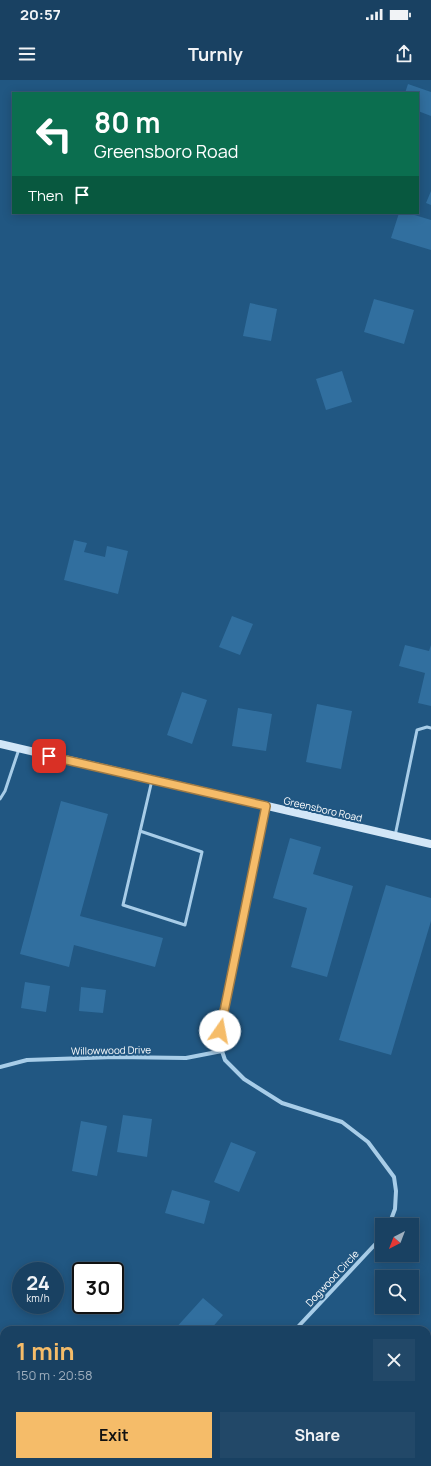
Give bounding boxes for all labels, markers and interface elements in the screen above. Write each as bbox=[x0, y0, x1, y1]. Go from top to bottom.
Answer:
text: 20:57 bbox=[20, 4, 61, 25]
text: Turnly bbox=[188, 42, 243, 66]
icon: menu bbox=[16, 43, 38, 65]
icon: share bbox=[393, 43, 415, 65]
text: 80 m bbox=[94, 103, 160, 141]
icon: left bbox=[28, 108, 80, 160]
text: Greensboro Road bbox=[94, 139, 238, 163]
icon: arrive bbox=[71, 184, 93, 206]
text: Then bbox=[28, 185, 63, 206]
pin bbox=[32, 739, 66, 773]
icon: arrive bbox=[38, 745, 60, 767]
street label: Greensboro Road bbox=[282, 793, 364, 825]
position arrow bbox=[199, 1010, 241, 1052]
street label: Willowwood Drive bbox=[71, 1042, 151, 1058]
north arrow bbox=[375, 1218, 419, 1262]
map controls bbox=[375, 1218, 419, 1314]
street label: Dogwood Circle bbox=[302, 1247, 362, 1309]
speed limit sign: 30 bbox=[72, 1262, 124, 1314]
text: 24 bbox=[26, 1269, 50, 1296]
button: search bbox=[375, 1270, 419, 1314]
text: km/h bbox=[26, 1291, 50, 1305]
text: 1 min bbox=[16, 1334, 75, 1367]
button: close bbox=[373, 1339, 415, 1381]
text: 150 m · 20:58 bbox=[16, 1366, 93, 1384]
button: Exit bbox=[16, 1412, 212, 1458]
button: Share bbox=[220, 1412, 415, 1458]

